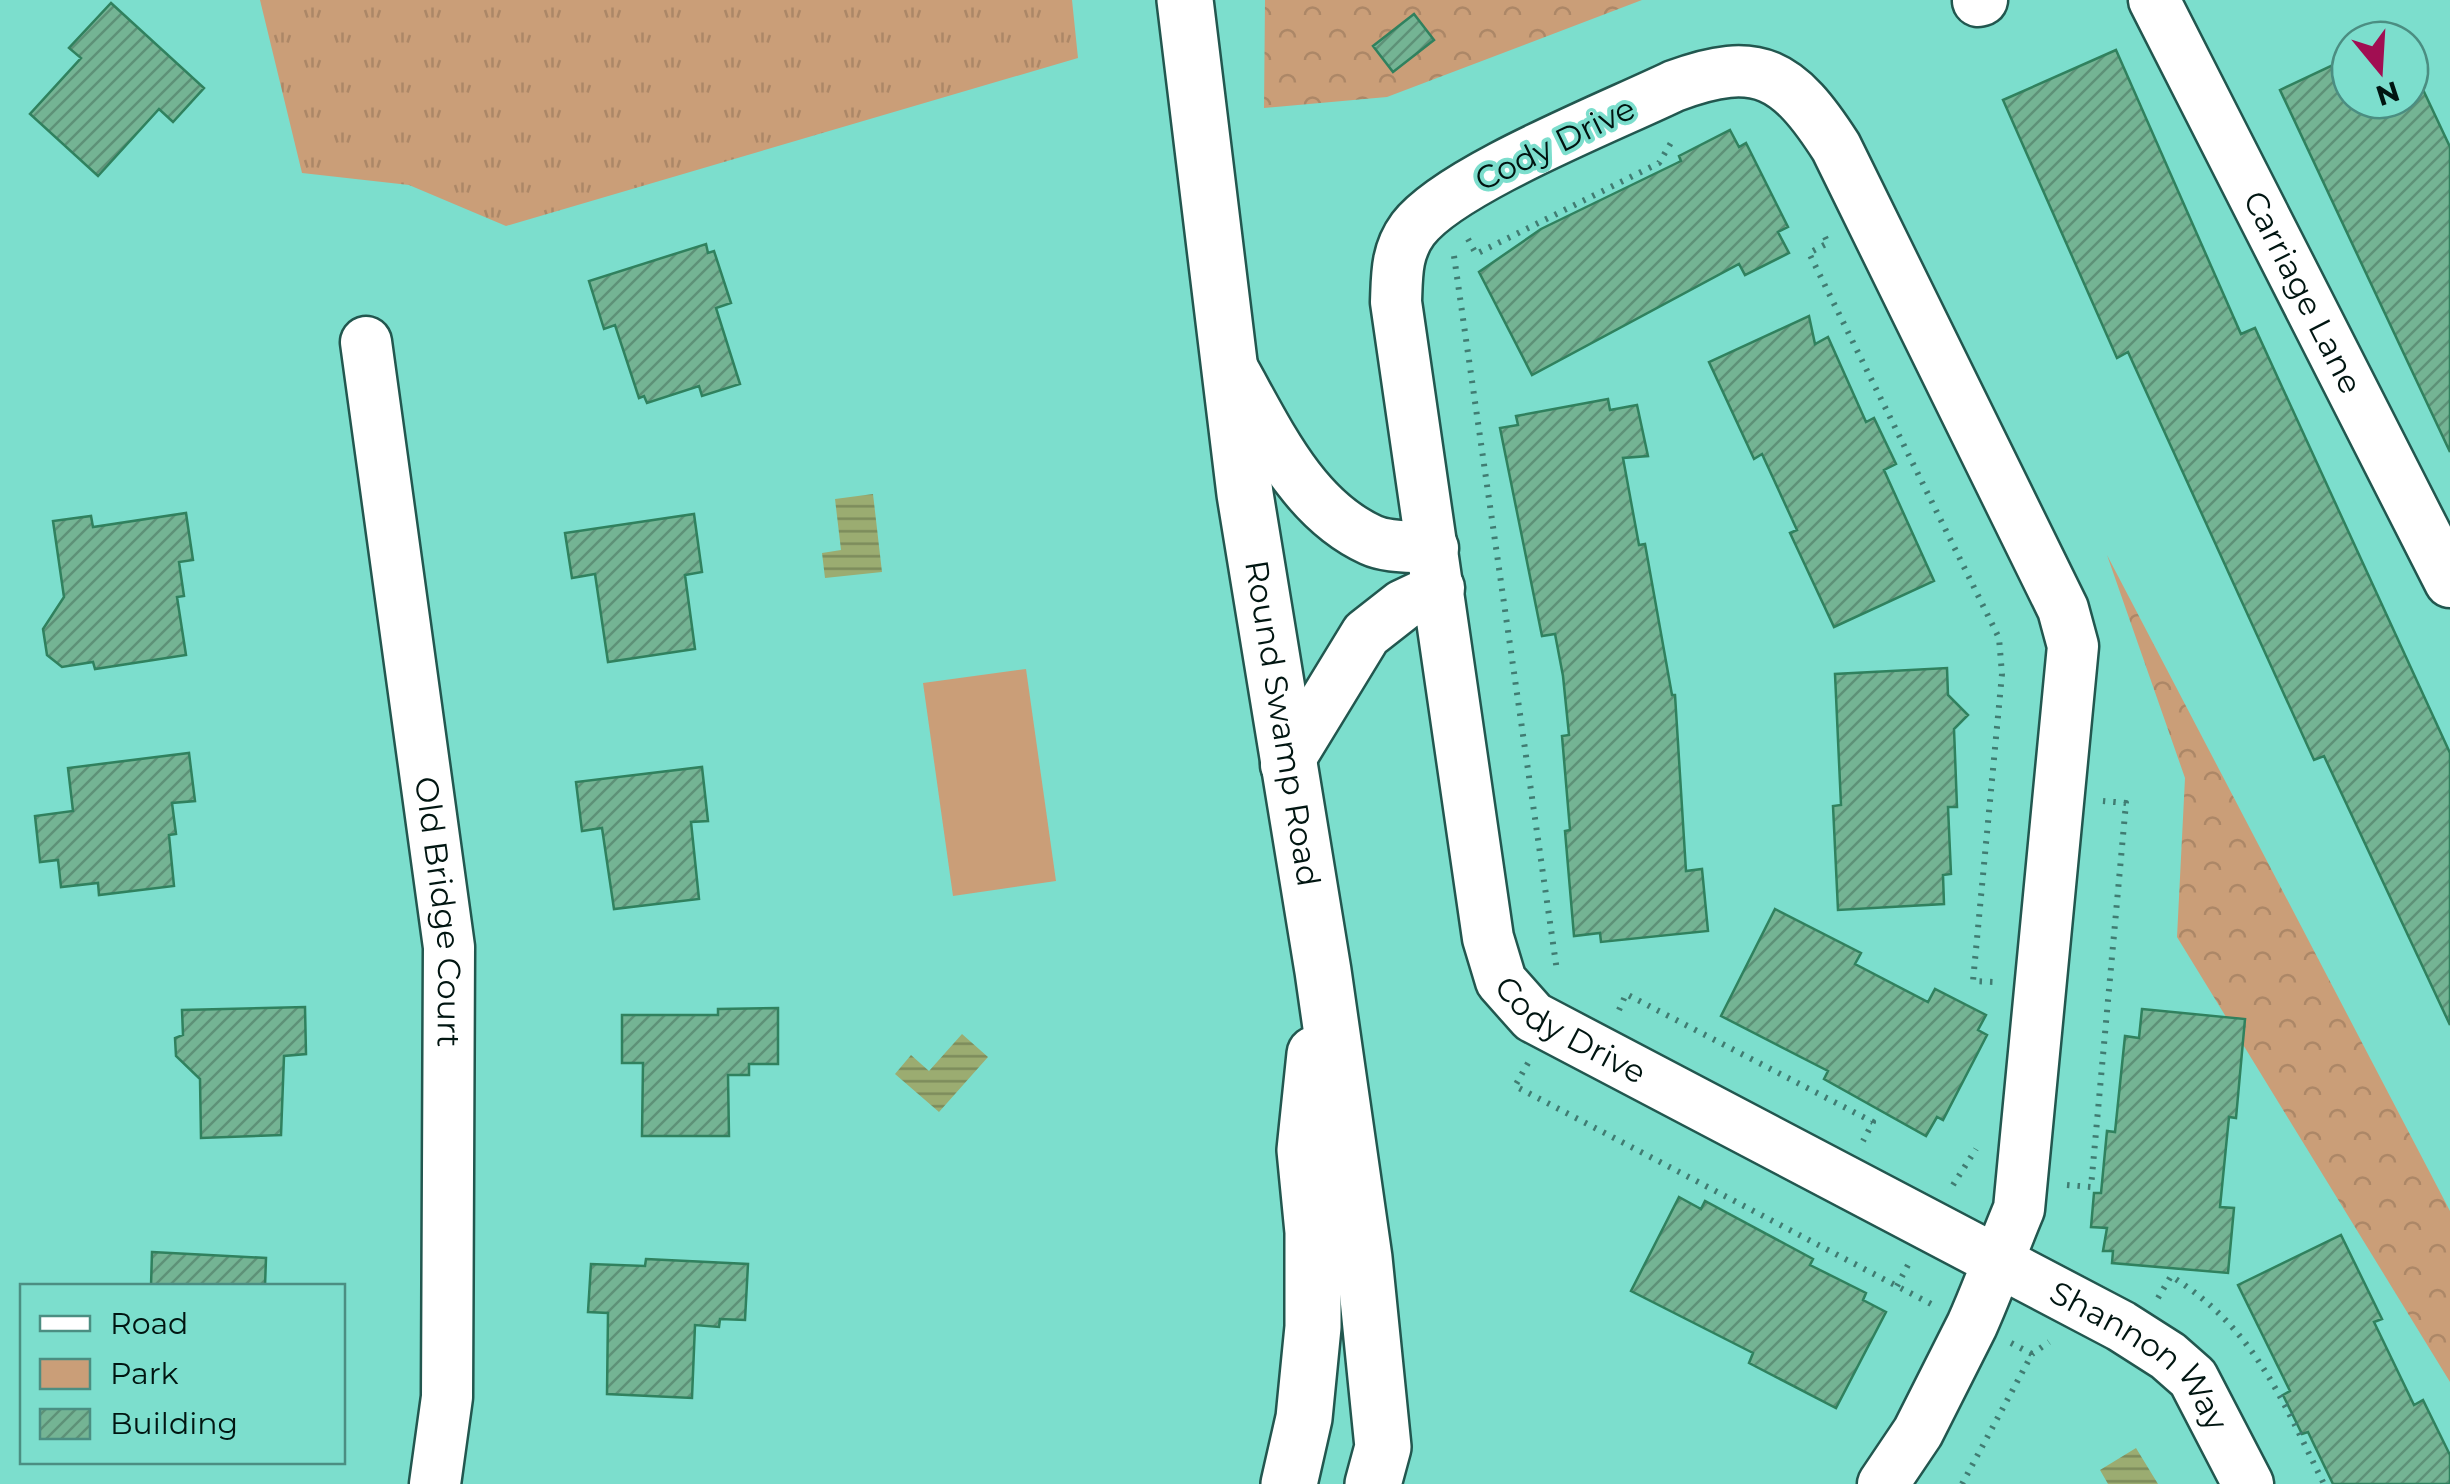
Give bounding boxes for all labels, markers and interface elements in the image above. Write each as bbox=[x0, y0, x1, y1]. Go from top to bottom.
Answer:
north arrow bbox=[2330, 20, 2430, 120]
text: N bbox=[2372, 74, 2404, 113]
street label: Cody Drive bbox=[1468, 88, 1641, 199]
street label: Carriage Lane bbox=[2235, 184, 2371, 400]
street label: Round Swamp Road bbox=[1237, 557, 1329, 889]
street label: Old Bridge Court bbox=[407, 774, 469, 1047]
street label: Cody Drive bbox=[1487, 968, 1653, 1092]
street label: Shannon Way bbox=[2044, 1272, 2237, 1437]
legend bbox=[20, 1284, 345, 1464]
text: Road bbox=[110, 1305, 188, 1342]
text: Park bbox=[110, 1355, 179, 1392]
text: Building bbox=[110, 1405, 238, 1442]

